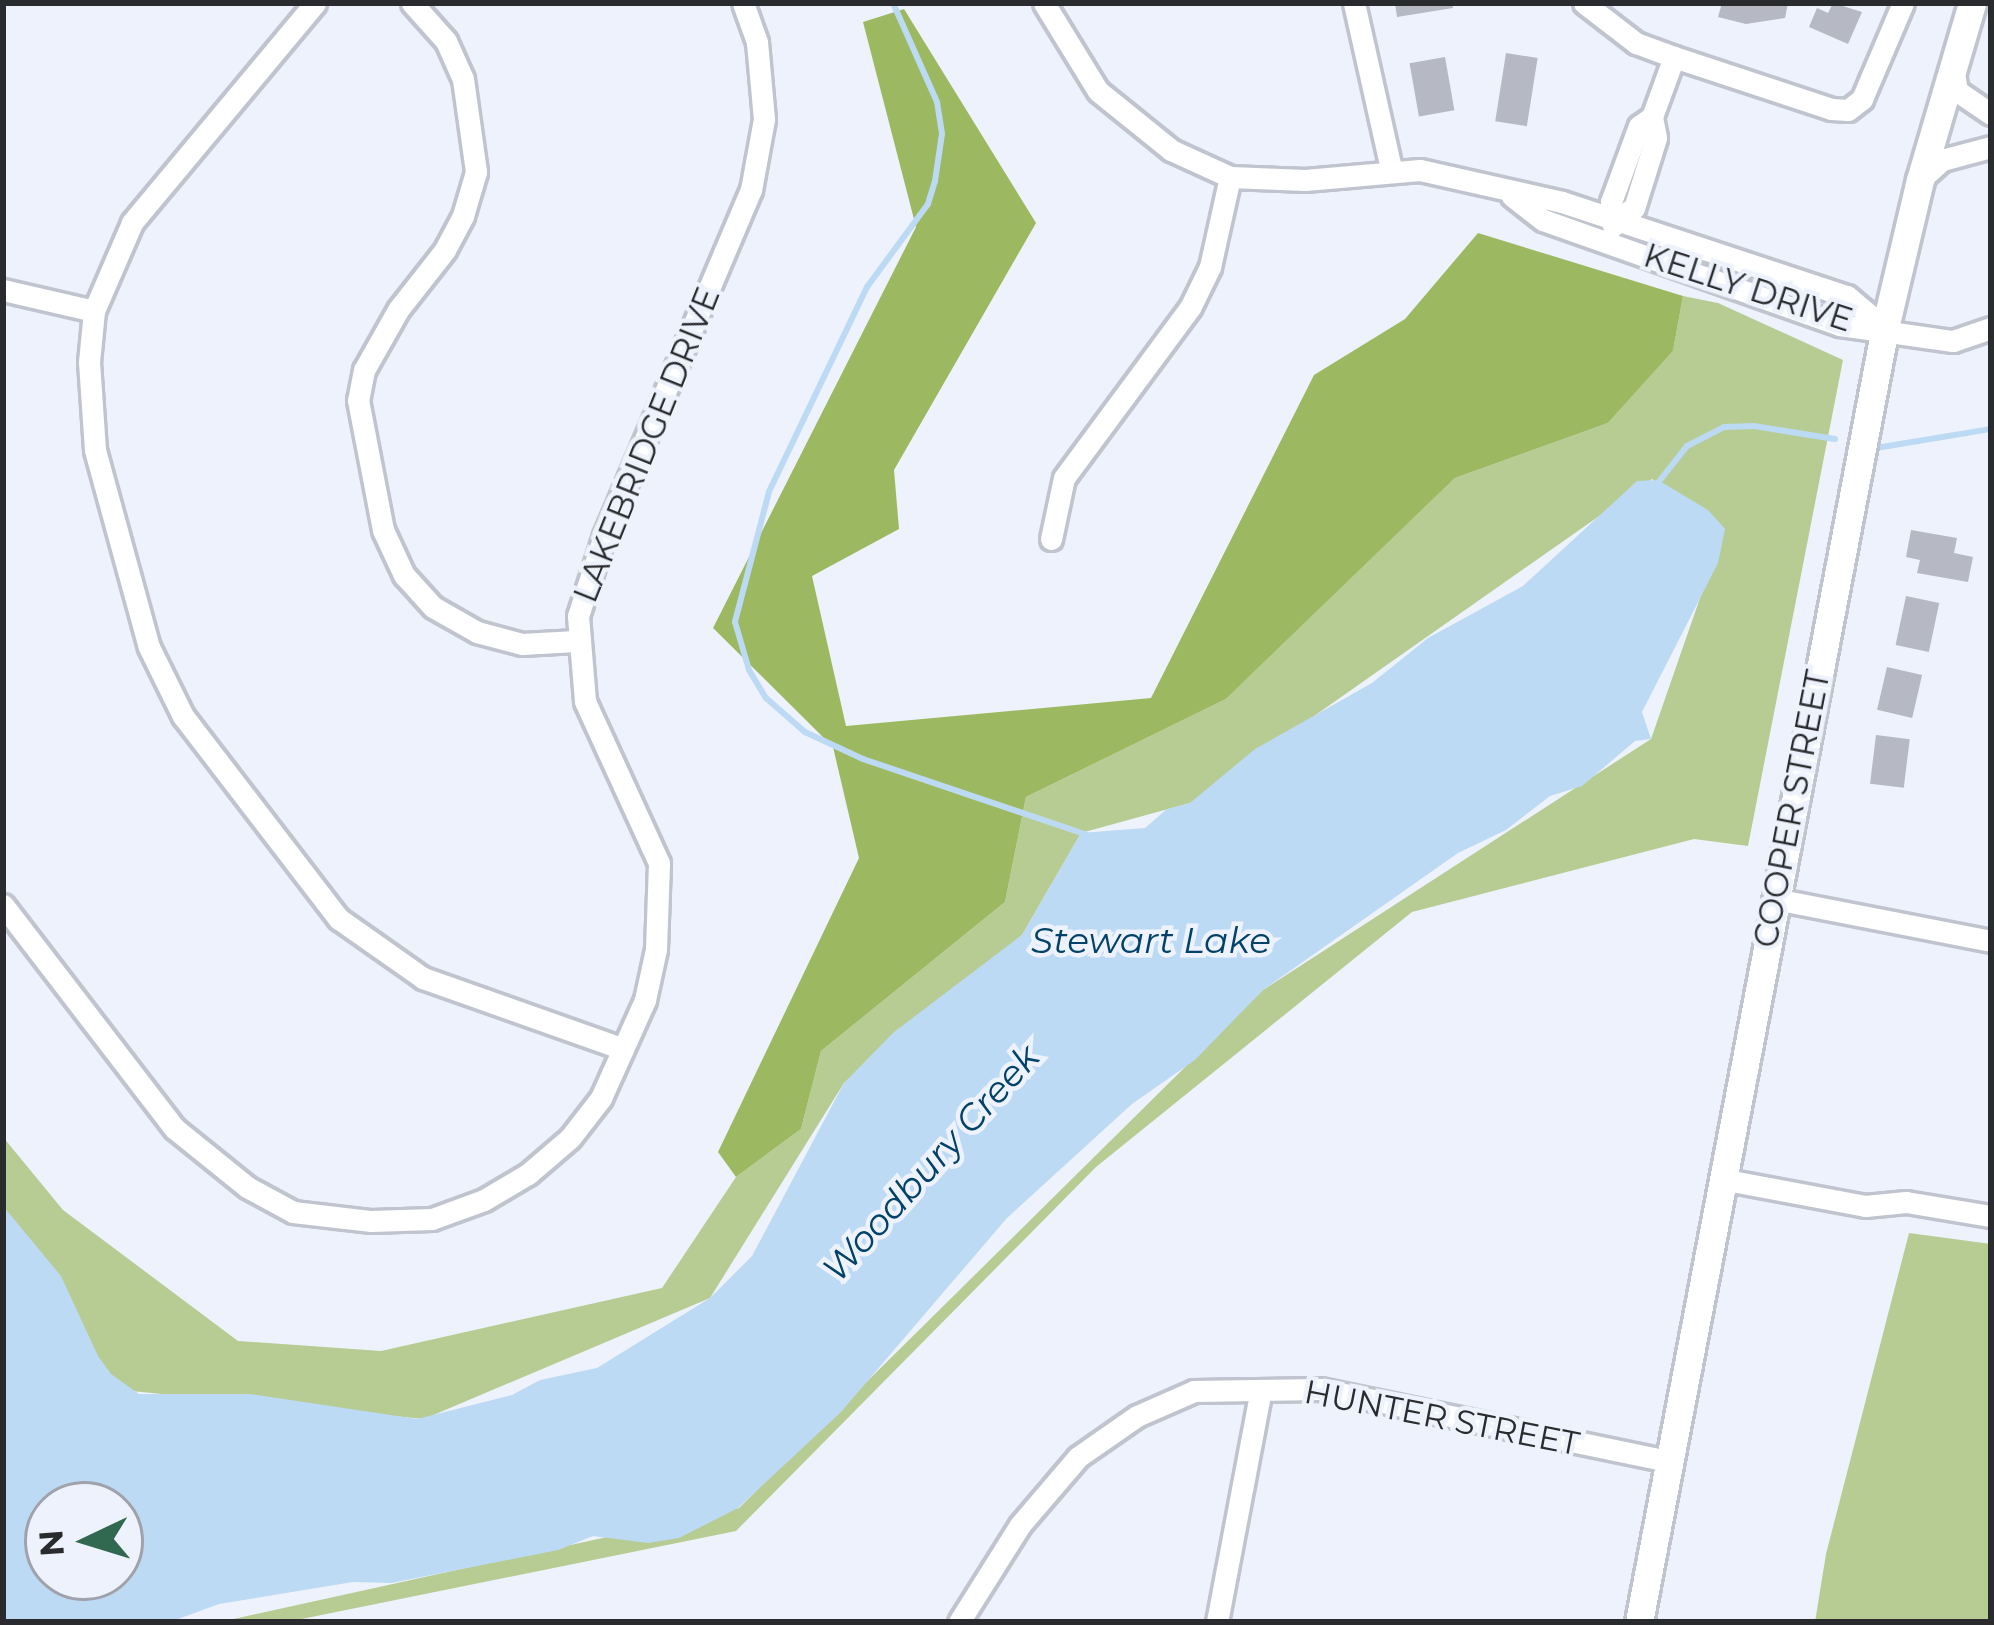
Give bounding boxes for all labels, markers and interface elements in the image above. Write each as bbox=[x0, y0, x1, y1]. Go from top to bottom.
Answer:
street label: KELLY DRIVE bbox=[1639, 236, 1857, 340]
street label: LAKEBRIDGE DRIVE bbox=[566, 282, 728, 608]
street label: COOPER STREET bbox=[1746, 667, 1838, 951]
water label: Stewart Lake bbox=[1031, 919, 1271, 963]
water label: Woodbury Creek bbox=[813, 1036, 1049, 1290]
street label: HUNTER STREET bbox=[1301, 1372, 1583, 1464]
north arrow bbox=[24, 1481, 144, 1601]
text: N bbox=[30, 1529, 72, 1558]

